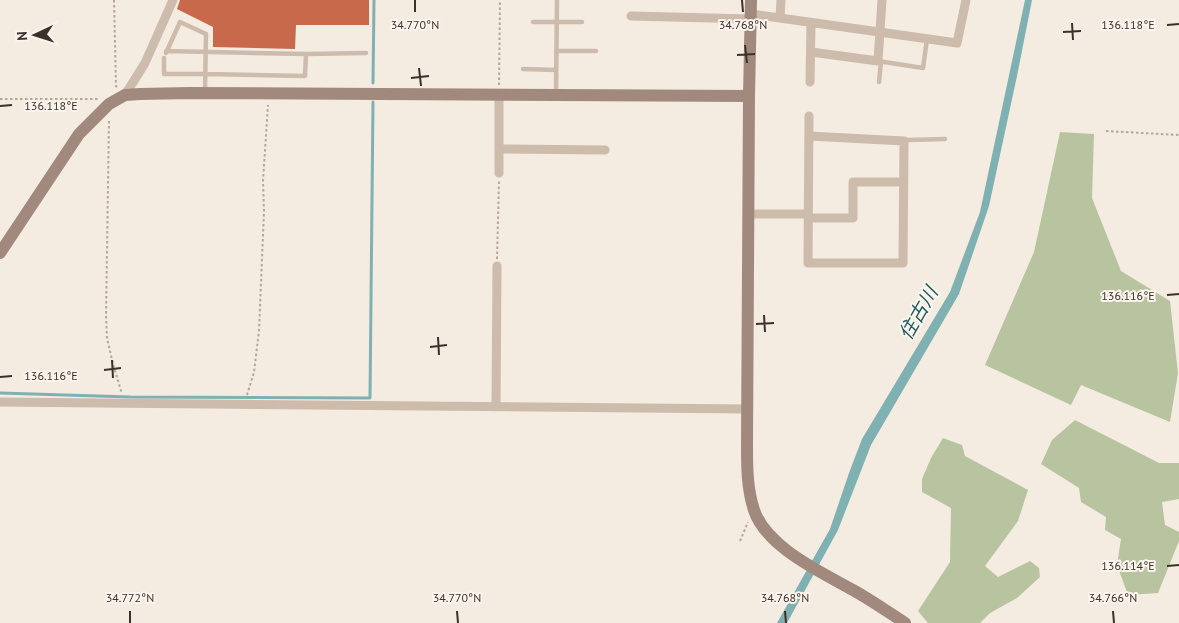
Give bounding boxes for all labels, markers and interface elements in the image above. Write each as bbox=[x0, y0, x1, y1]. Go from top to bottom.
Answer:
north arrow bbox=[10, 10, 60, 60]
text: 34.770°N bbox=[391, 17, 439, 32]
text: 34.768°N bbox=[719, 17, 767, 32]
text: 136.118°E bbox=[1101, 17, 1155, 32]
text: N bbox=[13, 31, 31, 41]
text: 136.118°E bbox=[24, 98, 78, 113]
water label: 住古川 bbox=[893, 281, 944, 344]
text: 136.116°E bbox=[1101, 288, 1155, 303]
text: 136.116°E bbox=[24, 368, 78, 383]
text: 136.114°E bbox=[1101, 558, 1155, 573]
text: 34.772°N bbox=[106, 590, 154, 605]
text: 34.770°N bbox=[433, 590, 481, 605]
text: 34.768°N bbox=[761, 590, 809, 605]
text: 34.766°N bbox=[1089, 590, 1137, 605]

